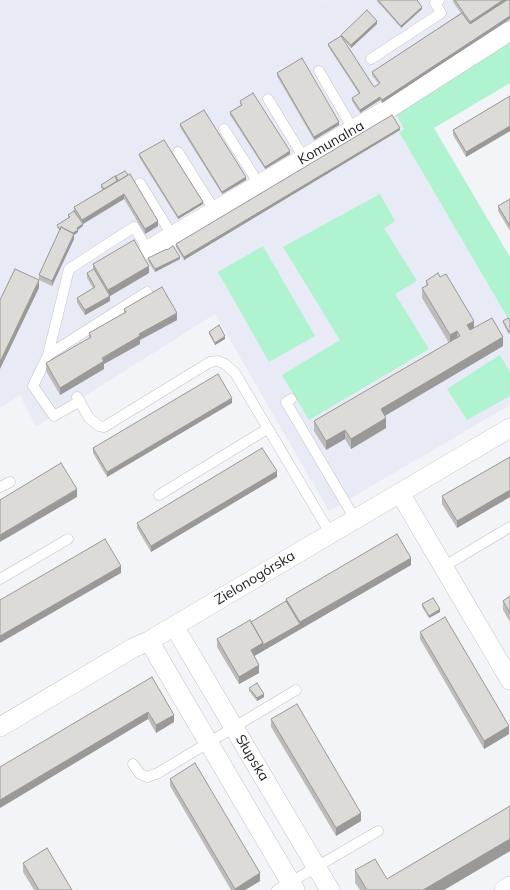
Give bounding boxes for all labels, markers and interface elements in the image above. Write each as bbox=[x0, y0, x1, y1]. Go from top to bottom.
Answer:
street label: Komunalna bbox=[295, 117, 367, 169]
street label: Zielonogórska bbox=[212, 547, 298, 609]
street label: Słupska bbox=[232, 732, 272, 784]

